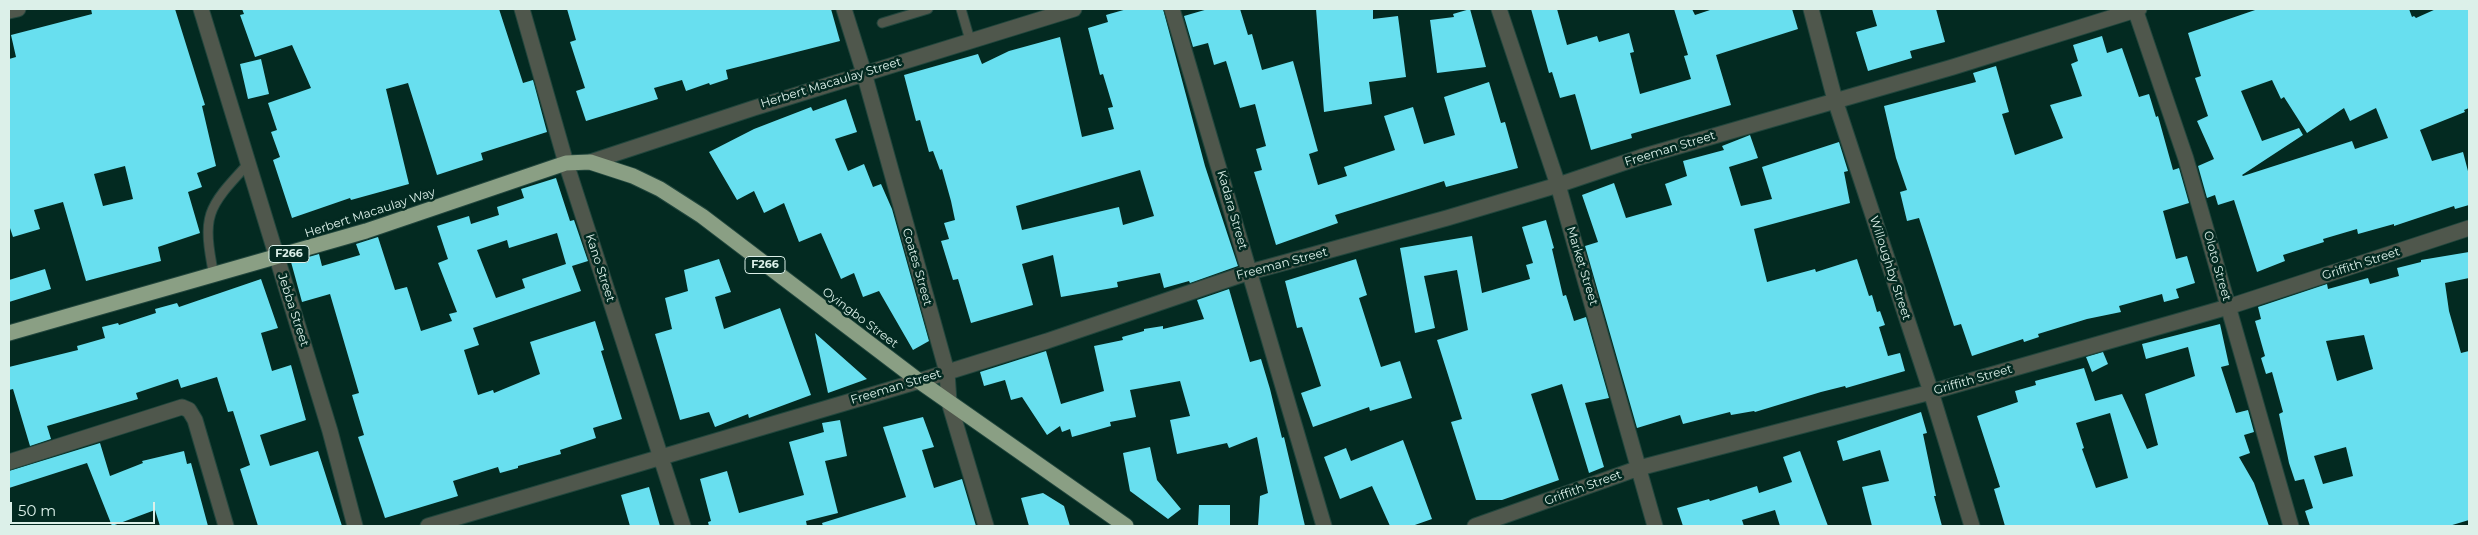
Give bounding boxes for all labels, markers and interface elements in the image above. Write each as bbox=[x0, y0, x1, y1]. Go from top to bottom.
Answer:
street label: Herbert Macaulay Street bbox=[759, 55, 903, 111]
street label: Freeman Street bbox=[1623, 128, 1717, 170]
street label: Kadara Street bbox=[1214, 169, 1250, 251]
street label: Herbert Macaulay Way bbox=[303, 185, 437, 241]
street label: Willoughby Street bbox=[1866, 214, 1914, 322]
street label: Market Street bbox=[1563, 225, 1601, 307]
street label: Coates Street bbox=[899, 227, 935, 307]
street label: Oloto Street bbox=[2200, 229, 2234, 303]
street label: Kano Street bbox=[582, 232, 618, 304]
road number: F266 bbox=[269, 245, 309, 262]
street label: Freeman Street bbox=[1235, 245, 1329, 283]
street label: Griffith Street bbox=[2320, 245, 2402, 283]
road number: F266 bbox=[745, 256, 785, 274]
street label: Jebba Street bbox=[274, 272, 312, 348]
street label: Oyingbo Street bbox=[819, 285, 901, 351]
street label: Griffith Street bbox=[1932, 362, 2014, 398]
street label: Freeman Street bbox=[849, 366, 943, 408]
street label: Griffith Street bbox=[1542, 467, 1624, 509]
scale bar bbox=[12, 492, 158, 524]
text: 50 m bbox=[18, 501, 56, 520]

